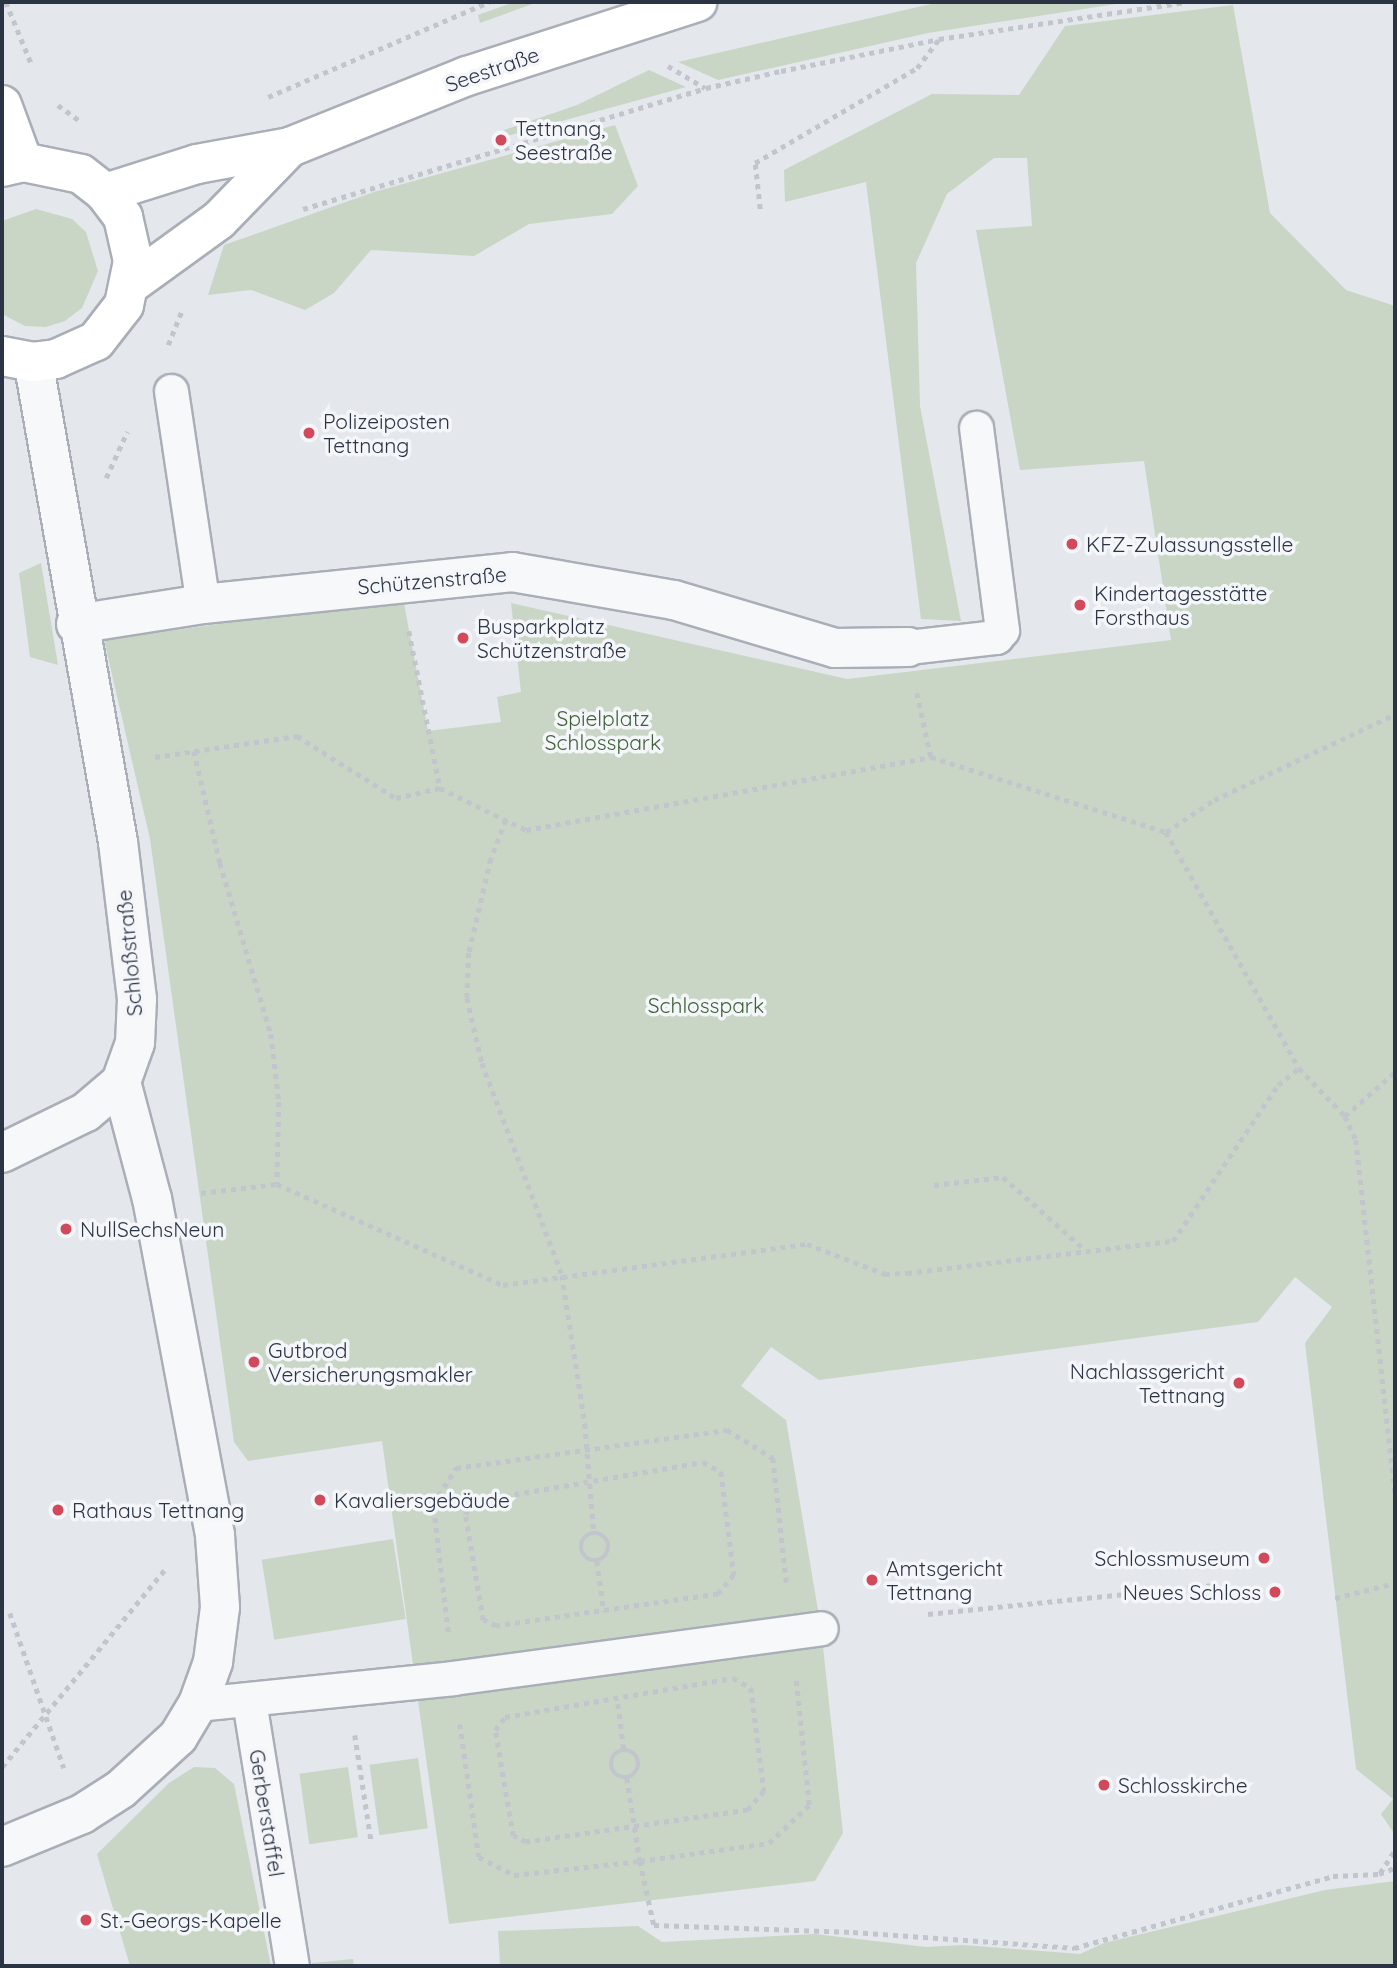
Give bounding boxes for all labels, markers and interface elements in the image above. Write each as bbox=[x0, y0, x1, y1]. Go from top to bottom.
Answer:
street label: Seestraße bbox=[442, 41, 542, 97]
place label: Tettnang, Seestraße bbox=[515, 115, 613, 165]
marker: Tettnang, Seestraße bbox=[493, 132, 509, 148]
place label: Polizeiposten Tettnang bbox=[323, 408, 450, 458]
marker: Polizeiposten Tettnang bbox=[301, 425, 317, 441]
place label: KFZ-Zulassungsstelle bbox=[1086, 531, 1293, 557]
marker: KFZ-Zulassungsstelle bbox=[1064, 536, 1080, 552]
street label: Schützenstraße bbox=[356, 561, 508, 599]
place label: Kindertagesstätte Forsthaus bbox=[1094, 580, 1267, 630]
marker: Kindertagesstätte Forsthaus bbox=[1072, 597, 1088, 613]
place label: Busparkplatz Schützenstraße bbox=[477, 613, 627, 663]
marker: Busparkplatz Schützenstraße bbox=[455, 630, 471, 646]
park label: Spielplatz Schlosspark bbox=[545, 705, 661, 755]
street label: Schloßstraße bbox=[111, 889, 147, 1017]
park label: Schlosspark bbox=[648, 992, 764, 1018]
place label: NullSechsNeun bbox=[80, 1216, 224, 1242]
marker: NullSechsNeun bbox=[58, 1221, 74, 1237]
place label: Gutbrod Versicherungsmakler bbox=[268, 1337, 473, 1387]
marker: Gutbrod Versicherungsmakler bbox=[246, 1354, 262, 1370]
place label: Nachlassgericht Tettnang bbox=[1070, 1358, 1225, 1408]
marker: Nachlassgericht Tettnang bbox=[1231, 1375, 1247, 1391]
place label: Kavaliersgebäude bbox=[334, 1487, 510, 1513]
marker: Kavaliersgebäude bbox=[312, 1492, 328, 1508]
place label: Rathaus Tettnang bbox=[72, 1497, 244, 1523]
marker: Rathaus Tettnang bbox=[50, 1502, 66, 1518]
place label: Schlossmuseum bbox=[1094, 1545, 1250, 1571]
marker: Schlossmuseum bbox=[1256, 1550, 1272, 1566]
place label: Amtsgericht Tettnang bbox=[886, 1555, 1003, 1605]
marker: Amtsgericht Tettnang bbox=[864, 1572, 880, 1588]
place label: Neues Schloss bbox=[1123, 1579, 1261, 1605]
marker: Neues Schloss bbox=[1267, 1584, 1283, 1600]
street label: Gerberstaffel bbox=[244, 1747, 290, 1879]
place label: Schlosskirche bbox=[1118, 1772, 1248, 1798]
marker: Schlosskirche bbox=[1096, 1777, 1112, 1793]
place label: St.-Georgs-Kapelle bbox=[100, 1907, 282, 1933]
marker: St.-Georgs-Kapelle bbox=[78, 1912, 94, 1928]

